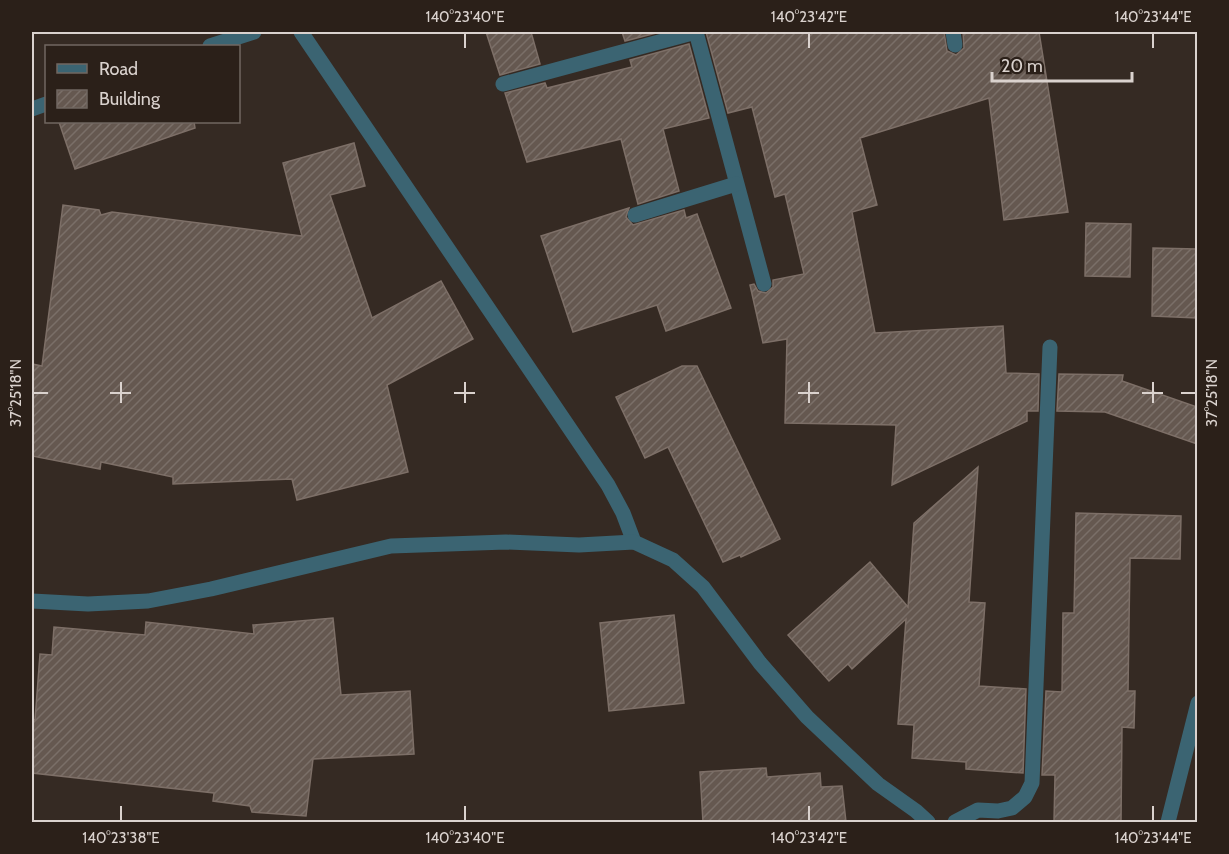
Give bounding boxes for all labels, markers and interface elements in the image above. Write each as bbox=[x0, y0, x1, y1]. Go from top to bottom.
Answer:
text: 140°23'40"E bbox=[426, 8, 504, 26]
text: 140°23'42"E bbox=[771, 8, 847, 26]
text: 140°23'44"E bbox=[1115, 8, 1191, 26]
legend bbox=[45, 45, 240, 123]
scale bar bbox=[992, 45, 1132, 83]
text: 20 m bbox=[1001, 55, 1043, 77]
text: Road bbox=[99, 58, 138, 80]
text: Building bbox=[99, 88, 161, 110]
text: 37°25'18"N bbox=[7, 359, 25, 427]
text: 37°25'18"N bbox=[1203, 359, 1221, 427]
text: 140°23'38"E bbox=[82, 829, 160, 847]
text: 140°23'40"E bbox=[426, 829, 504, 847]
text: 140°23'42"E bbox=[771, 829, 847, 847]
text: 140°23'44"E bbox=[1115, 829, 1191, 847]

